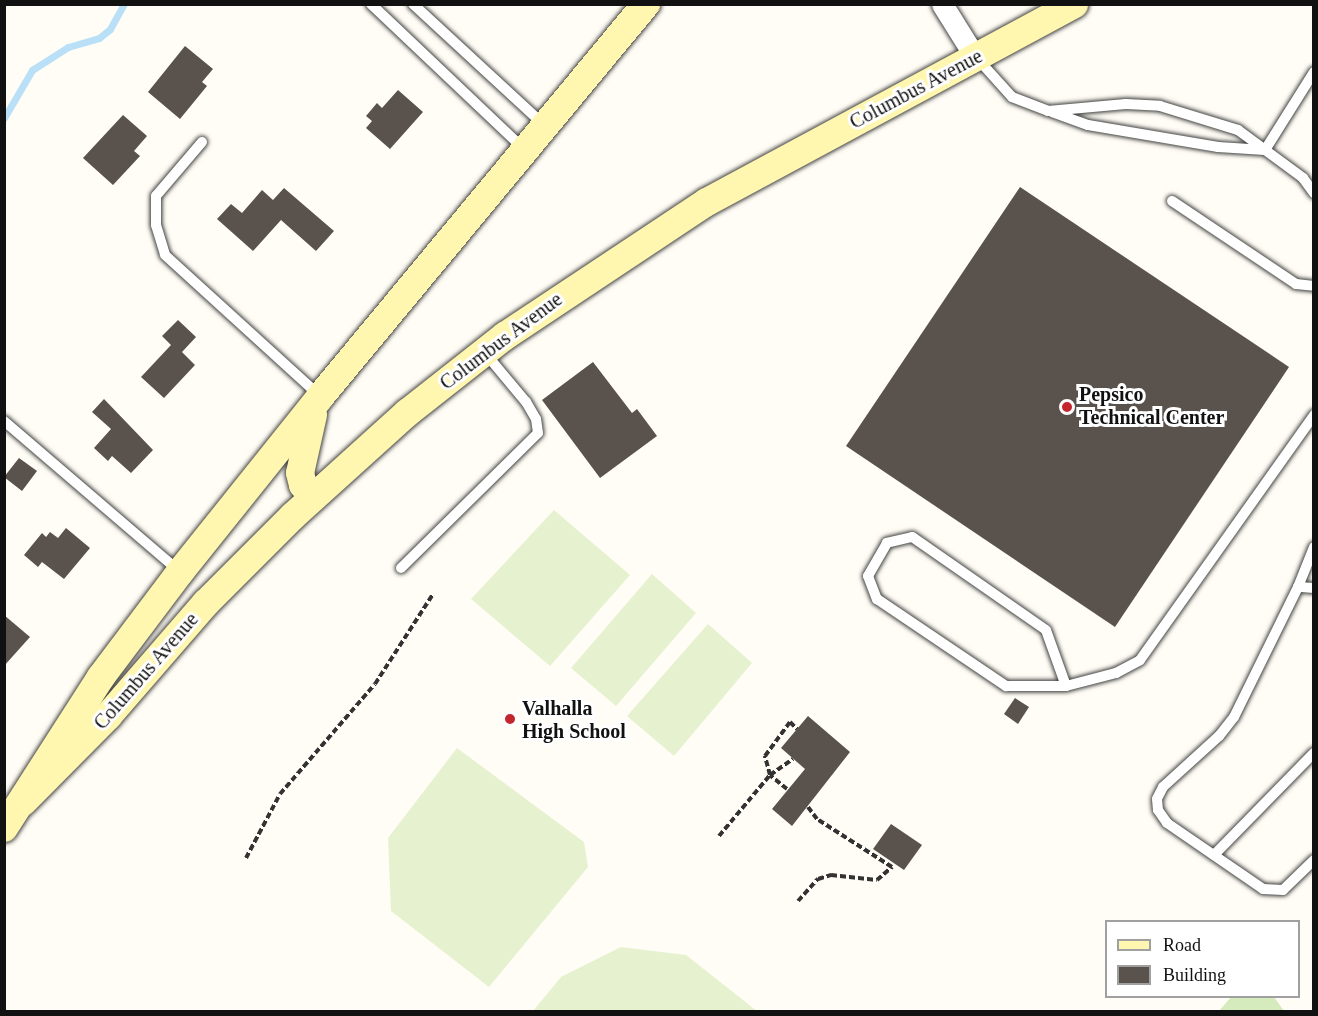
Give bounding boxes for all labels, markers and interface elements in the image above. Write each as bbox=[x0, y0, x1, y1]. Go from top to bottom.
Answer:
street label: Columbus Avenue bbox=[845, 44, 987, 134]
street label: Columbus Avenue bbox=[435, 287, 567, 395]
place label: Pepsico Technical Center bbox=[1079, 383, 1224, 430]
marker: Pepsico Technical Center bbox=[1060, 400, 1074, 414]
street label: Columbus Avenue bbox=[88, 607, 204, 735]
place label: Valhalla High School bbox=[522, 696, 626, 743]
marker: Valhalla High School bbox=[503, 712, 517, 726]
legend bbox=[1105, 920, 1300, 998]
text: Road bbox=[1163, 935, 1201, 955]
text: Building bbox=[1163, 965, 1226, 985]

